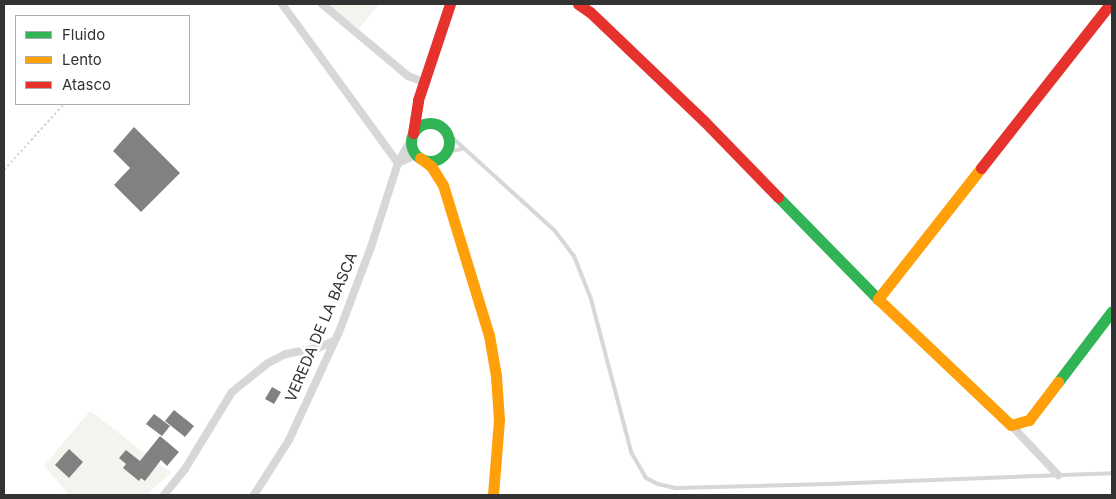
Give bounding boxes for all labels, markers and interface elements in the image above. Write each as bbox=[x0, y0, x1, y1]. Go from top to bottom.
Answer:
legend bbox=[15, 15, 190, 105]
text: Fluido bbox=[62, 25, 105, 44]
text: Lento bbox=[62, 50, 102, 69]
text: Atasco bbox=[62, 75, 111, 94]
street label: VEREDA DE LA BASCA bbox=[281, 249, 361, 405]

